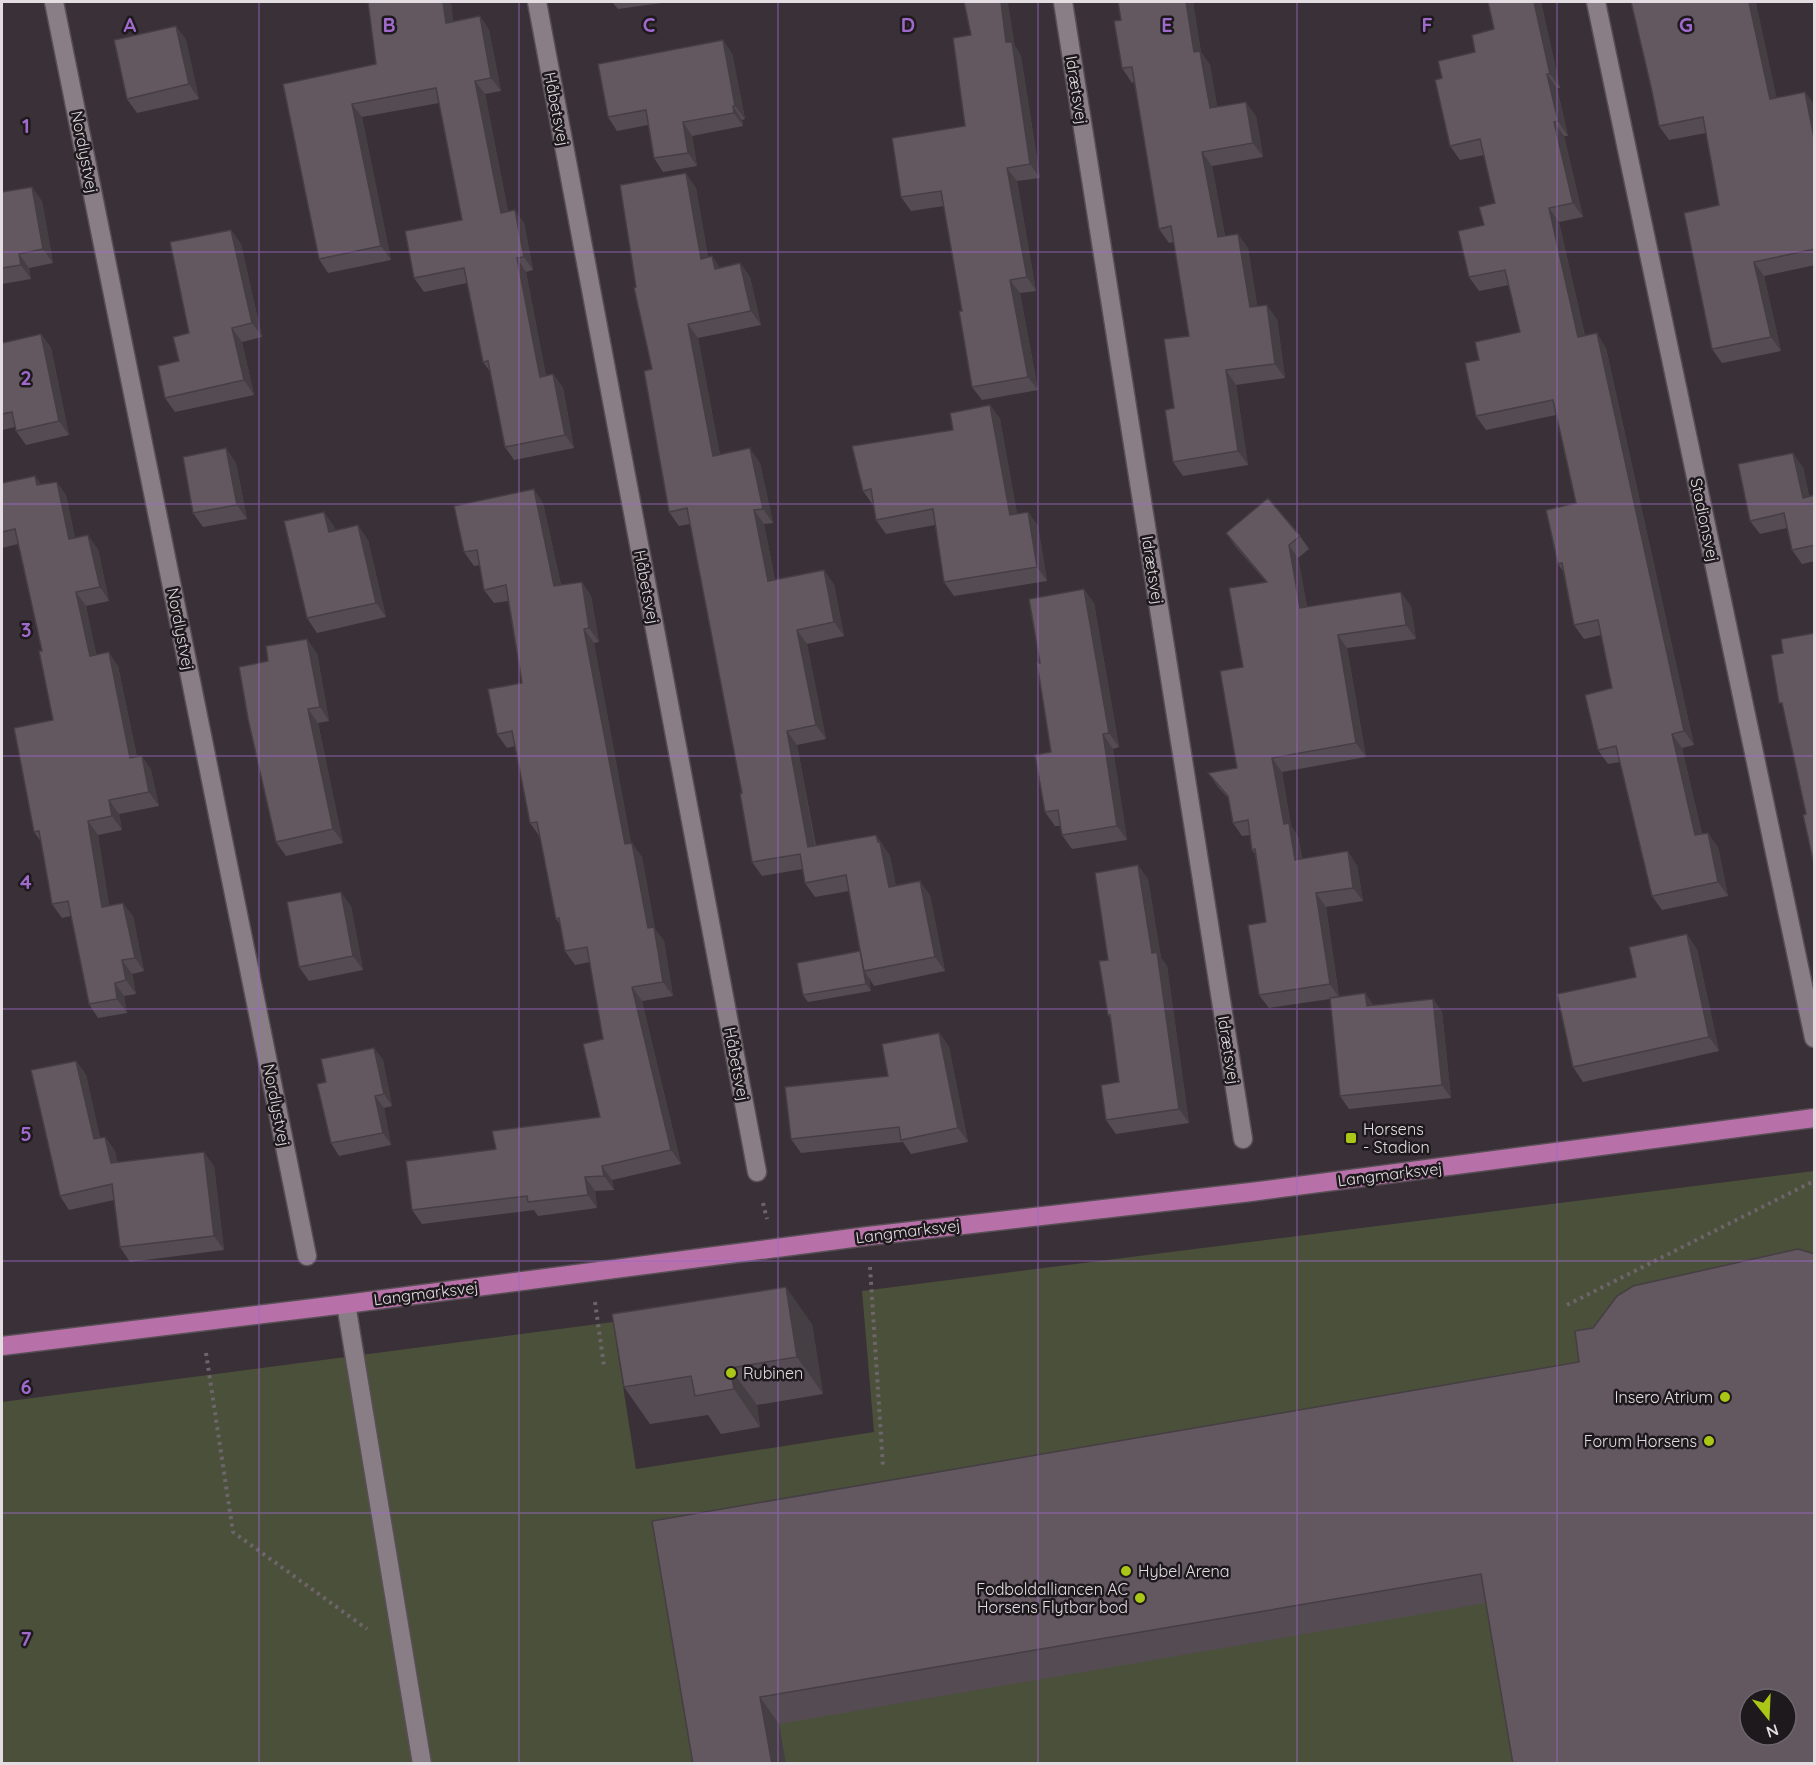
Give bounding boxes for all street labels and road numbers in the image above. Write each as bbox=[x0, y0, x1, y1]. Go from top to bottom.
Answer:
street label: Idrætsvej bbox=[1062, 54, 1092, 126]
street label: Håbetsvej bbox=[540, 70, 574, 148]
street label: Nordlystvej bbox=[67, 109, 103, 195]
street label: Stadionsvej bbox=[1686, 476, 1724, 564]
street label: Idrætsvej bbox=[1138, 534, 1168, 606]
street label: Håbetsvej bbox=[630, 548, 664, 626]
street label: Nordlystvej bbox=[163, 586, 199, 672]
street label: Idrætsvej bbox=[1214, 1014, 1244, 1086]
street label: Håbetsvej bbox=[720, 1025, 754, 1103]
street label: Nordlystvej bbox=[259, 1062, 295, 1148]
street label: Langmarksvej bbox=[1336, 1158, 1444, 1190]
street label: Langmarksvej bbox=[854, 1215, 962, 1247]
street label: Langmarksvej bbox=[372, 1277, 480, 1309]

